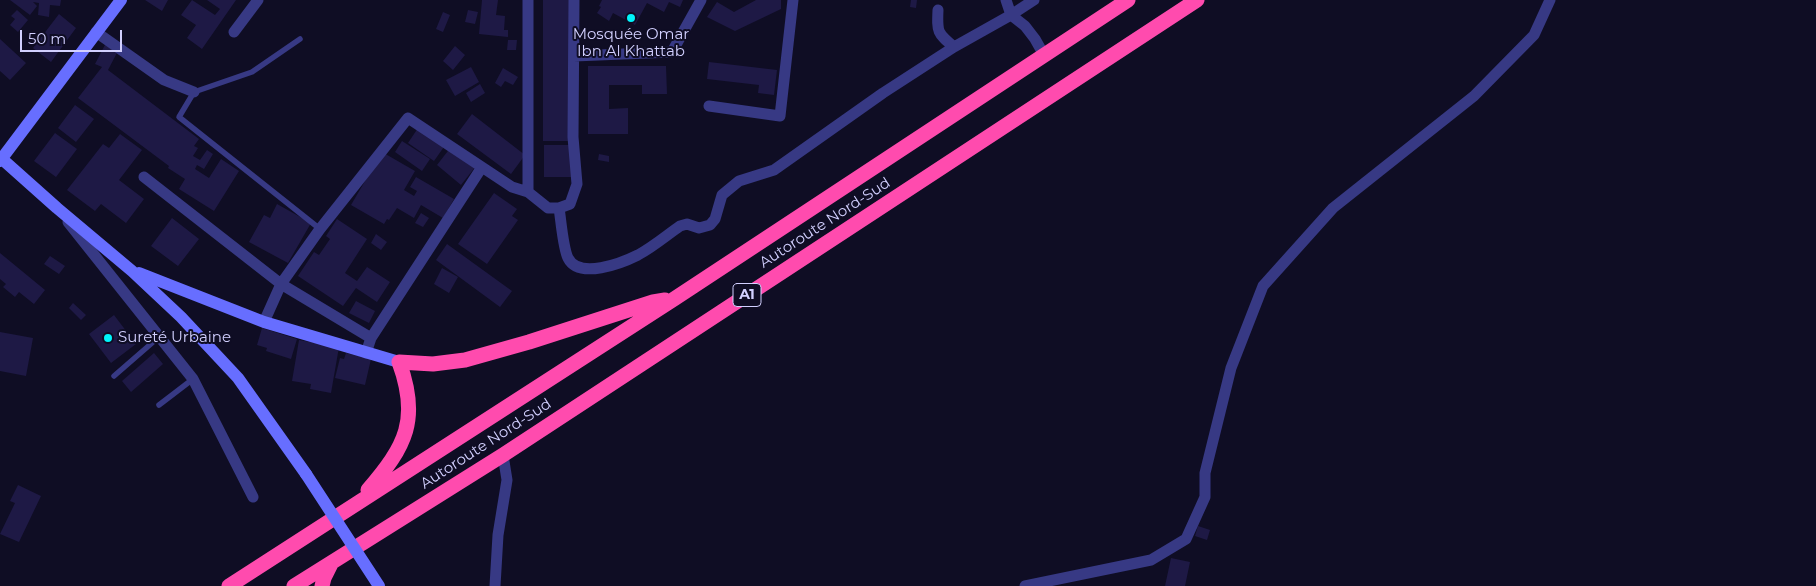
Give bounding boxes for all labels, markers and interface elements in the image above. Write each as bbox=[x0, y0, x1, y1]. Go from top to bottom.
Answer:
marker: Mosquée Omar Ibn Al Khattab bbox=[625, 12, 637, 24]
scale bar bbox=[22, 20, 125, 52]
place label: Mosquée Omar Ibn Al Khattab bbox=[573, 26, 689, 61]
text: 50 m bbox=[28, 29, 66, 48]
street label: Autoroute Nord-Sud bbox=[756, 174, 894, 272]
road number: A1 bbox=[733, 284, 761, 306]
place label: Sureté Urbaine bbox=[118, 329, 231, 347]
marker: Sureté Urbaine bbox=[102, 332, 114, 344]
street label: Autoroute Nord-Sud bbox=[417, 395, 555, 493]

